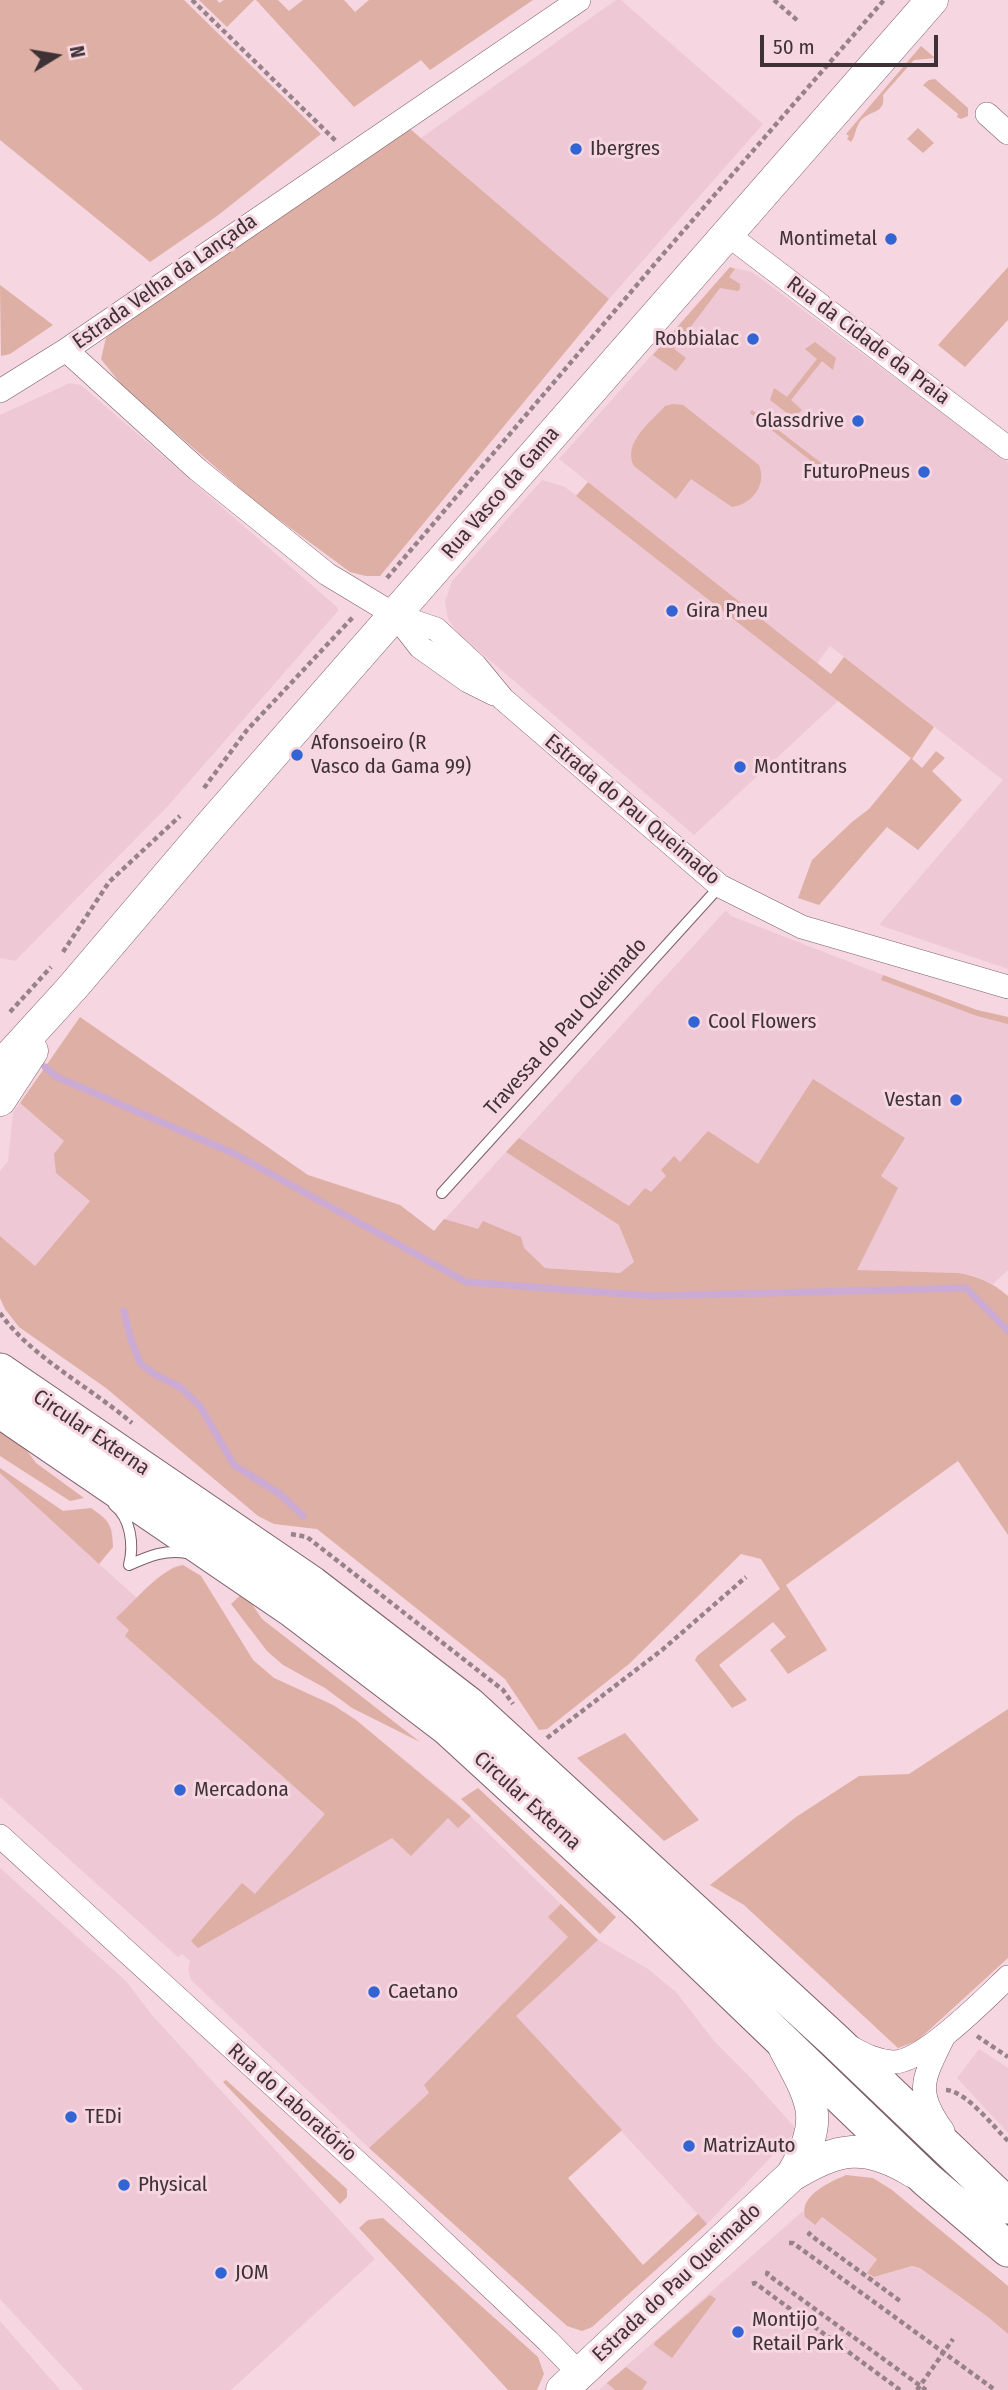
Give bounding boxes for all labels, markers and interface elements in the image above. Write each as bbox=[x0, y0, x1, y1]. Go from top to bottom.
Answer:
north arrow bbox=[21, 21, 91, 91]
scale bar bbox=[763, 21, 942, 65]
text: 50 m bbox=[773, 34, 815, 60]
text: N bbox=[65, 44, 89, 60]
place label: Ibergres bbox=[590, 136, 660, 162]
marker: Ibergres bbox=[568, 141, 584, 157]
street label: Estrada Velha da Lançada bbox=[68, 209, 262, 355]
place label: Montimetal bbox=[779, 226, 877, 252]
marker: Montimetal bbox=[883, 231, 899, 247]
street label: Rua da Cidade da Praia bbox=[781, 271, 955, 411]
place label: Robbialac bbox=[654, 326, 739, 352]
marker: Robbialac bbox=[745, 331, 761, 347]
place label: Glassdrive bbox=[755, 408, 844, 434]
marker: Glassdrive bbox=[850, 413, 866, 429]
street label: Rua Vasco da Gama bbox=[437, 422, 565, 564]
place label: FuturoPneus bbox=[803, 459, 910, 485]
marker: FuturoPneus bbox=[916, 464, 932, 480]
place label: Gira Pneu bbox=[686, 598, 768, 624]
marker: Gira Pneu bbox=[664, 603, 680, 619]
street label: Estrada do Pau Queimado bbox=[539, 729, 725, 891]
place label: Afonsoeiro (R Vasco da Gama 99) bbox=[311, 730, 471, 780]
marker: Afonsoeiro (R Vasco da Gama 99) bbox=[289, 747, 305, 763]
place label: Montitrans bbox=[754, 754, 847, 780]
marker: Montitrans bbox=[732, 759, 748, 775]
street label: Travessa do Pau Queimado bbox=[480, 933, 652, 1121]
place label: Cool Flowers bbox=[708, 1009, 816, 1035]
marker: Cool Flowers bbox=[686, 1014, 702, 1030]
place label: Vestan bbox=[884, 1087, 942, 1113]
marker: Vestan bbox=[948, 1092, 964, 1108]
street label: Circular Externa bbox=[28, 1385, 154, 1481]
street label: Circular Externa bbox=[468, 1746, 586, 1856]
place label: Mercadona bbox=[194, 1777, 289, 1803]
marker: Mercadona bbox=[172, 1782, 188, 1798]
place label: Caetano bbox=[388, 1979, 458, 2005]
marker: Caetano bbox=[366, 1984, 382, 2000]
street label: Rua do Laboratório bbox=[222, 2039, 362, 2167]
place label: TEDi bbox=[85, 2104, 122, 2130]
marker: TEDi bbox=[63, 2109, 79, 2125]
place label: MatrizAuto bbox=[703, 2133, 796, 2159]
marker: MatrizAuto bbox=[681, 2138, 697, 2154]
place label: Physical bbox=[138, 2172, 207, 2198]
marker: Physical bbox=[116, 2177, 132, 2193]
street label: Estrada do Pau Queimado bbox=[588, 2198, 766, 2368]
place label: JOM bbox=[235, 2260, 269, 2286]
marker: JOM bbox=[213, 2265, 229, 2281]
place label: Montijo Retail Park bbox=[752, 2307, 844, 2357]
marker: Montijo Retail Park bbox=[730, 2324, 746, 2340]

